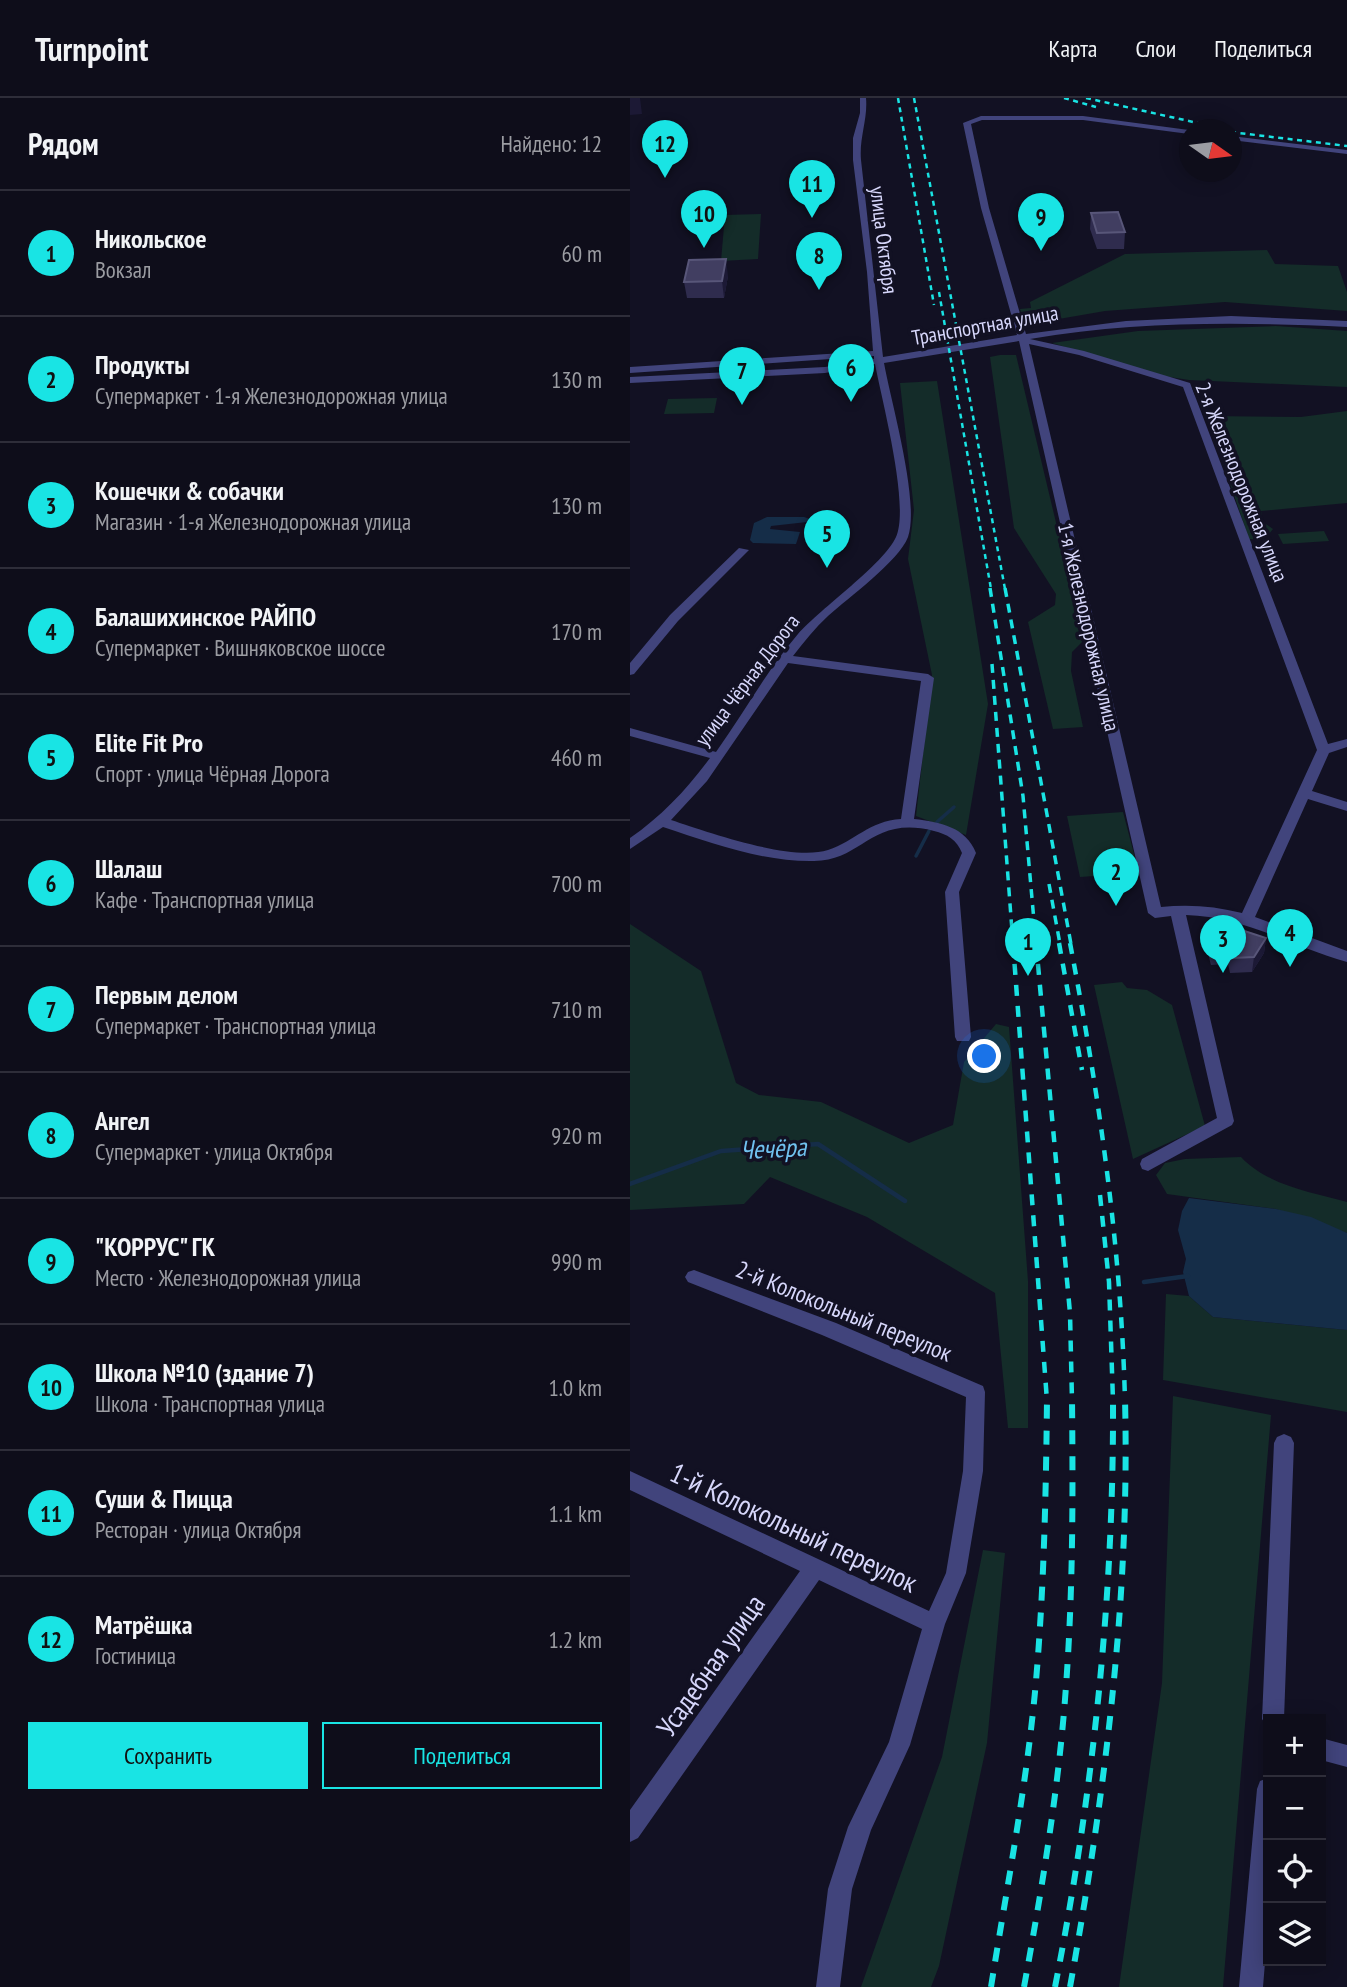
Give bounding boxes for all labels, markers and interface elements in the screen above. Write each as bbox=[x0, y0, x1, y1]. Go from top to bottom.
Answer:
text: Turnpoint bbox=[35, 27, 148, 70]
text: Карта bbox=[1049, 33, 1097, 64]
text: Слои bbox=[1135, 33, 1176, 64]
text: Поделиться bbox=[1214, 33, 1312, 64]
north arrow bbox=[1179, 119, 1242, 182]
pin: 12 bbox=[642, 120, 688, 178]
text: Рядом bbox=[28, 124, 99, 163]
text: Найдено: 12 bbox=[501, 129, 602, 158]
pin: 11 bbox=[789, 160, 835, 218]
street label: улица Октября bbox=[864, 185, 904, 295]
pin: 10 bbox=[681, 190, 727, 248]
pin: 9 bbox=[1018, 193, 1064, 251]
text: Никольское bbox=[95, 222, 207, 255]
pin: 8 bbox=[796, 232, 842, 290]
text: 1 bbox=[46, 239, 57, 268]
text: 60 m bbox=[561, 239, 602, 268]
text: Вокзал bbox=[95, 255, 151, 284]
street label: Транспортная улица bbox=[910, 299, 1060, 351]
pin: 6 bbox=[828, 344, 874, 402]
pin: 7 bbox=[719, 347, 765, 405]
text: Продукты bbox=[95, 348, 190, 381]
text: 2 bbox=[46, 365, 57, 394]
text: 130 m bbox=[551, 365, 602, 394]
street label: 2-я Железнодорожная улица bbox=[1190, 378, 1294, 586]
text: Супермаркет · 1-я Железнодорожная улица bbox=[95, 381, 448, 410]
text: Кошечки & собачки bbox=[95, 474, 284, 507]
text: 3 bbox=[46, 491, 57, 520]
text: 130 m bbox=[551, 491, 602, 520]
text: Магазин · 1-я Железнодорожная улица bbox=[95, 507, 411, 536]
pin: 5 bbox=[804, 510, 850, 568]
street label: 1-я Железнодорожная улица bbox=[1052, 520, 1126, 734]
text: Балашихинское РАЙПО bbox=[95, 600, 316, 633]
street label: улица Чёрная Дорога bbox=[689, 609, 805, 751]
text: 4 bbox=[46, 617, 57, 646]
text: 170 m bbox=[551, 617, 602, 646]
text: Супермаркет · Вишняковское шоссе bbox=[95, 633, 386, 662]
text: Elite Fit Pro bbox=[95, 726, 203, 759]
text: 5 bbox=[46, 743, 57, 772]
text: 460 m bbox=[551, 743, 602, 772]
text: Спорт · улица Чёрная Дорога bbox=[95, 759, 330, 788]
pin: 2 bbox=[1093, 848, 1139, 906]
text: Шалаш bbox=[95, 852, 162, 885]
text: 6 bbox=[46, 869, 57, 898]
text: 700 m bbox=[551, 869, 602, 898]
text: Кафе · Транспортная улица bbox=[95, 885, 314, 914]
pin: 4 bbox=[1267, 909, 1313, 967]
pin: 3 bbox=[1200, 915, 1246, 973]
pin: 1 bbox=[1005, 918, 1051, 976]
text: Первым делом bbox=[95, 978, 238, 1011]
text: 7 bbox=[46, 995, 57, 1024]
text: 710 m bbox=[551, 995, 602, 1024]
text: Супермаркет · Транспортная улица bbox=[95, 1011, 376, 1040]
your location bbox=[967, 1039, 1001, 1073]
text: Ангел bbox=[95, 1104, 150, 1137]
text: 8 bbox=[46, 1121, 57, 1150]
text: 920 m bbox=[551, 1121, 602, 1150]
water label: Чечёра bbox=[739, 1130, 808, 1166]
text: Супермаркет · улица Октября bbox=[95, 1137, 333, 1166]
text: "КОРРУС" ГК bbox=[95, 1230, 215, 1263]
text: 9 bbox=[46, 1247, 57, 1276]
text: 990 m bbox=[551, 1247, 602, 1276]
street label: 2-й Колокольный переулок bbox=[731, 1254, 957, 1369]
text: Место · Железнодорожная улица bbox=[95, 1263, 361, 1292]
text: Школа №10 (здание 7) bbox=[95, 1356, 314, 1389]
text: 10 bbox=[40, 1373, 62, 1402]
text: 1.0 km bbox=[548, 1373, 602, 1402]
text: Школа · Транспортная улица bbox=[95, 1389, 325, 1418]
street label: 1-й Колокольный переулок bbox=[664, 1453, 924, 1601]
text: Суши & Пицца bbox=[95, 1482, 233, 1515]
text: 11 bbox=[40, 1499, 62, 1528]
text: 1.1 km bbox=[548, 1499, 602, 1528]
text: Ресторан · улица Октября bbox=[95, 1515, 301, 1544]
street label: Усадебная улица bbox=[647, 1587, 773, 1743]
text: Матрёшка bbox=[95, 1608, 192, 1641]
text: 12 bbox=[40, 1625, 62, 1654]
text: 1.2 km bbox=[548, 1625, 602, 1654]
text: Гостиница bbox=[95, 1641, 176, 1670]
map controls bbox=[1263, 1714, 1326, 1966]
button: + bbox=[1263, 1714, 1326, 1777]
button: Сохранить bbox=[28, 1722, 308, 1789]
button: Поделиться bbox=[322, 1722, 602, 1789]
button: − bbox=[1263, 1777, 1326, 1840]
button: locate bbox=[1263, 1840, 1326, 1903]
button: layers bbox=[1263, 1903, 1326, 1966]

